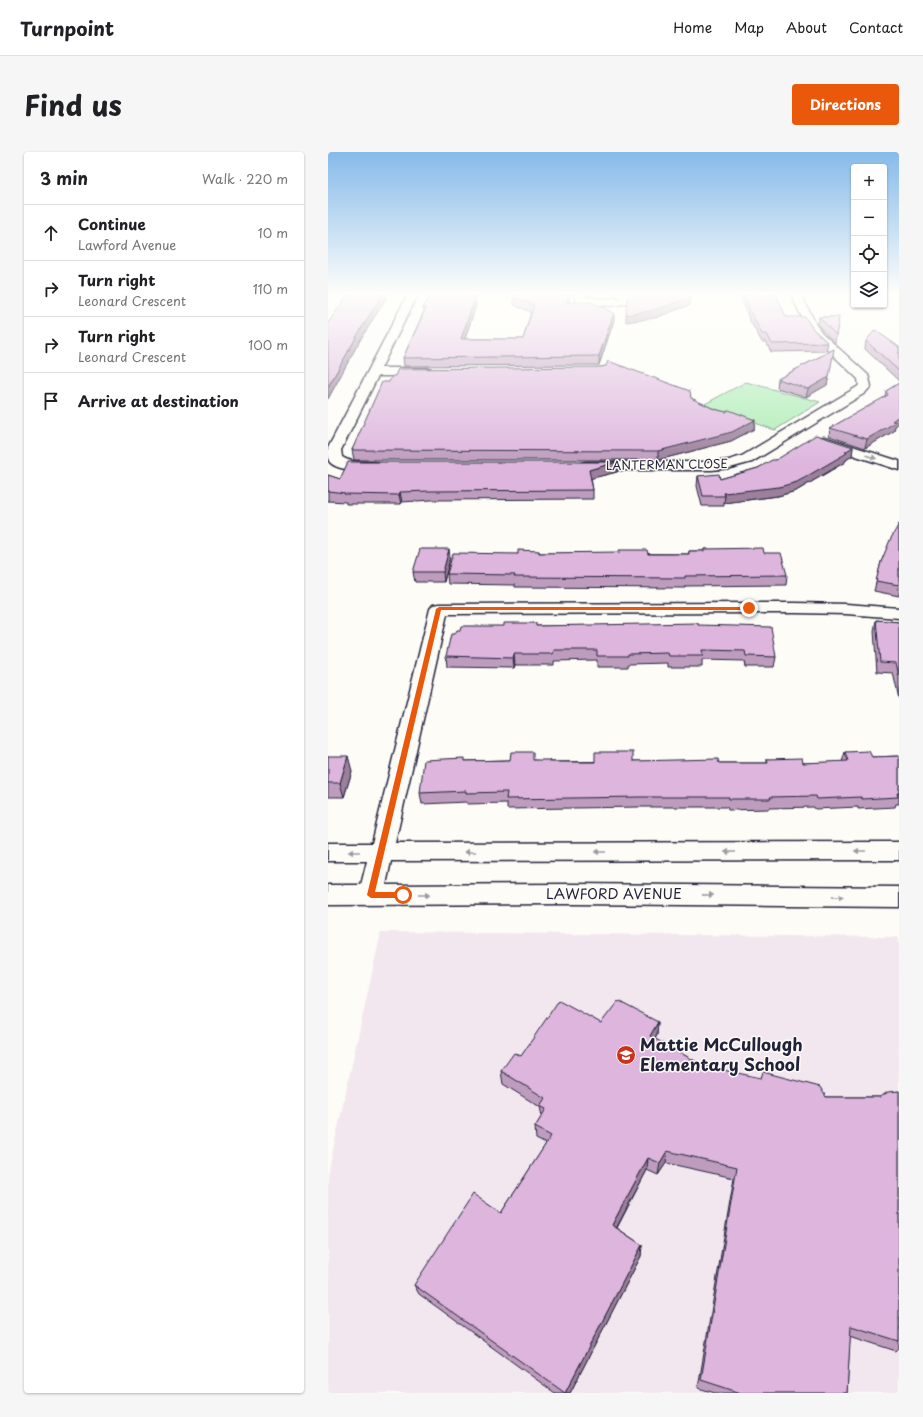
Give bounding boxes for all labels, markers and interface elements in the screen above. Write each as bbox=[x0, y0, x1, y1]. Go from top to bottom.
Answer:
text: Turnpoint bbox=[20, 14, 114, 42]
text: Home bbox=[673, 17, 712, 38]
text: Map bbox=[734, 17, 764, 38]
text: About bbox=[786, 17, 827, 38]
text: Contact bbox=[849, 17, 903, 38]
text: Find us bbox=[24, 83, 122, 126]
button: Directions bbox=[792, 84, 899, 125]
map controls bbox=[851, 164, 887, 308]
button: + bbox=[851, 164, 887, 200]
text: 3 min bbox=[40, 165, 88, 191]
text: Walk · 220 m bbox=[202, 169, 288, 188]
button: − bbox=[851, 200, 887, 236]
text: Continue bbox=[78, 212, 146, 235]
icon: ahead bbox=[40, 222, 62, 244]
text: 10 m bbox=[258, 223, 288, 242]
text: Lawford Avenue bbox=[78, 235, 176, 254]
button: locate bbox=[851, 236, 887, 272]
text: Turn right bbox=[78, 268, 155, 291]
button: layers bbox=[851, 272, 887, 308]
icon: right bbox=[40, 278, 62, 300]
text: 110 m bbox=[253, 279, 288, 298]
text: Leonard Crescent bbox=[78, 291, 186, 310]
text: Turn right bbox=[78, 324, 155, 347]
icon: right bbox=[40, 334, 62, 356]
text: 100 m bbox=[248, 335, 288, 354]
text: Leonard Crescent bbox=[78, 347, 186, 366]
text: Arrive at destination bbox=[78, 389, 239, 412]
icon: arrive bbox=[40, 390, 62, 412]
street label: LANTERMAN CLOSE bbox=[606, 454, 728, 474]
one-way arrow bbox=[865, 454, 877, 460]
route end bbox=[740, 599, 758, 617]
one-way arrow bbox=[853, 848, 866, 854]
one-way arrow bbox=[347, 849, 360, 855]
one-way arrow bbox=[463, 849, 476, 855]
one-way arrow bbox=[593, 849, 606, 855]
one-way arrow bbox=[723, 849, 736, 855]
street label: LAWFORD AVENUE bbox=[546, 883, 682, 904]
route start bbox=[394, 886, 412, 904]
one-way arrow bbox=[418, 892, 431, 898]
one-way arrow bbox=[702, 892, 715, 898]
one-way arrow bbox=[832, 893, 844, 900]
place label: Mattie McCullough Elementary School bbox=[640, 1031, 803, 1077]
school or university icon: Mattie McCullough Elementary School bbox=[615, 1044, 637, 1066]

